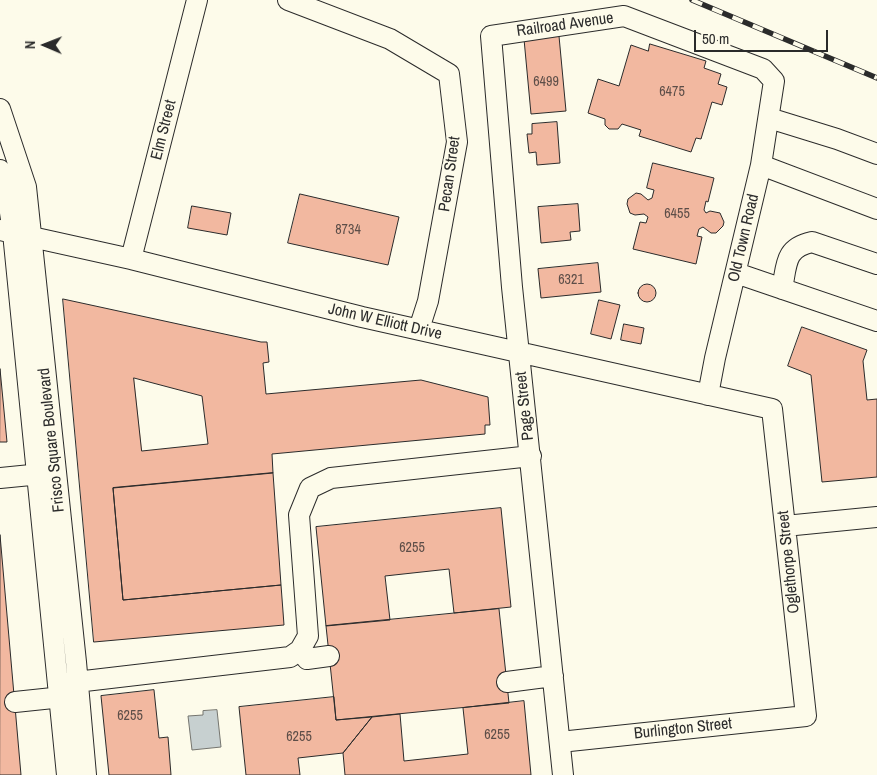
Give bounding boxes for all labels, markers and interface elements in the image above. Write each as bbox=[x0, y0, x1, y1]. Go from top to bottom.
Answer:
street label: Railroad Avenue bbox=[515, 9, 615, 41]
north arrow bbox=[20, 20, 70, 70]
scale bar bbox=[697, 20, 831, 52]
text: 50 m bbox=[702, 28, 729, 49]
text: N bbox=[21, 40, 39, 49]
house number: 6499 bbox=[533, 74, 559, 90]
house number: 6475 bbox=[659, 84, 685, 100]
street label: Elm Street bbox=[147, 98, 181, 162]
street label: Pecan Street bbox=[435, 135, 465, 213]
street label: Old Town Road bbox=[725, 192, 763, 284]
house number: 6455 bbox=[664, 206, 690, 222]
house number: 8734 bbox=[335, 222, 361, 238]
house number: 6321 bbox=[558, 272, 584, 288]
street label: John W Elliott Drive bbox=[326, 300, 444, 344]
street label: Frisco Square Boulevard bbox=[35, 367, 69, 513]
street label: Page Street bbox=[512, 371, 538, 441]
street label: Oglethorpe Street bbox=[774, 509, 804, 615]
house number: 6255 bbox=[399, 540, 425, 556]
house number: 6255 bbox=[117, 708, 143, 724]
street label: Burlington Street bbox=[633, 714, 733, 744]
house number: 6255 bbox=[484, 727, 510, 743]
house number: 6255 bbox=[286, 729, 312, 745]

